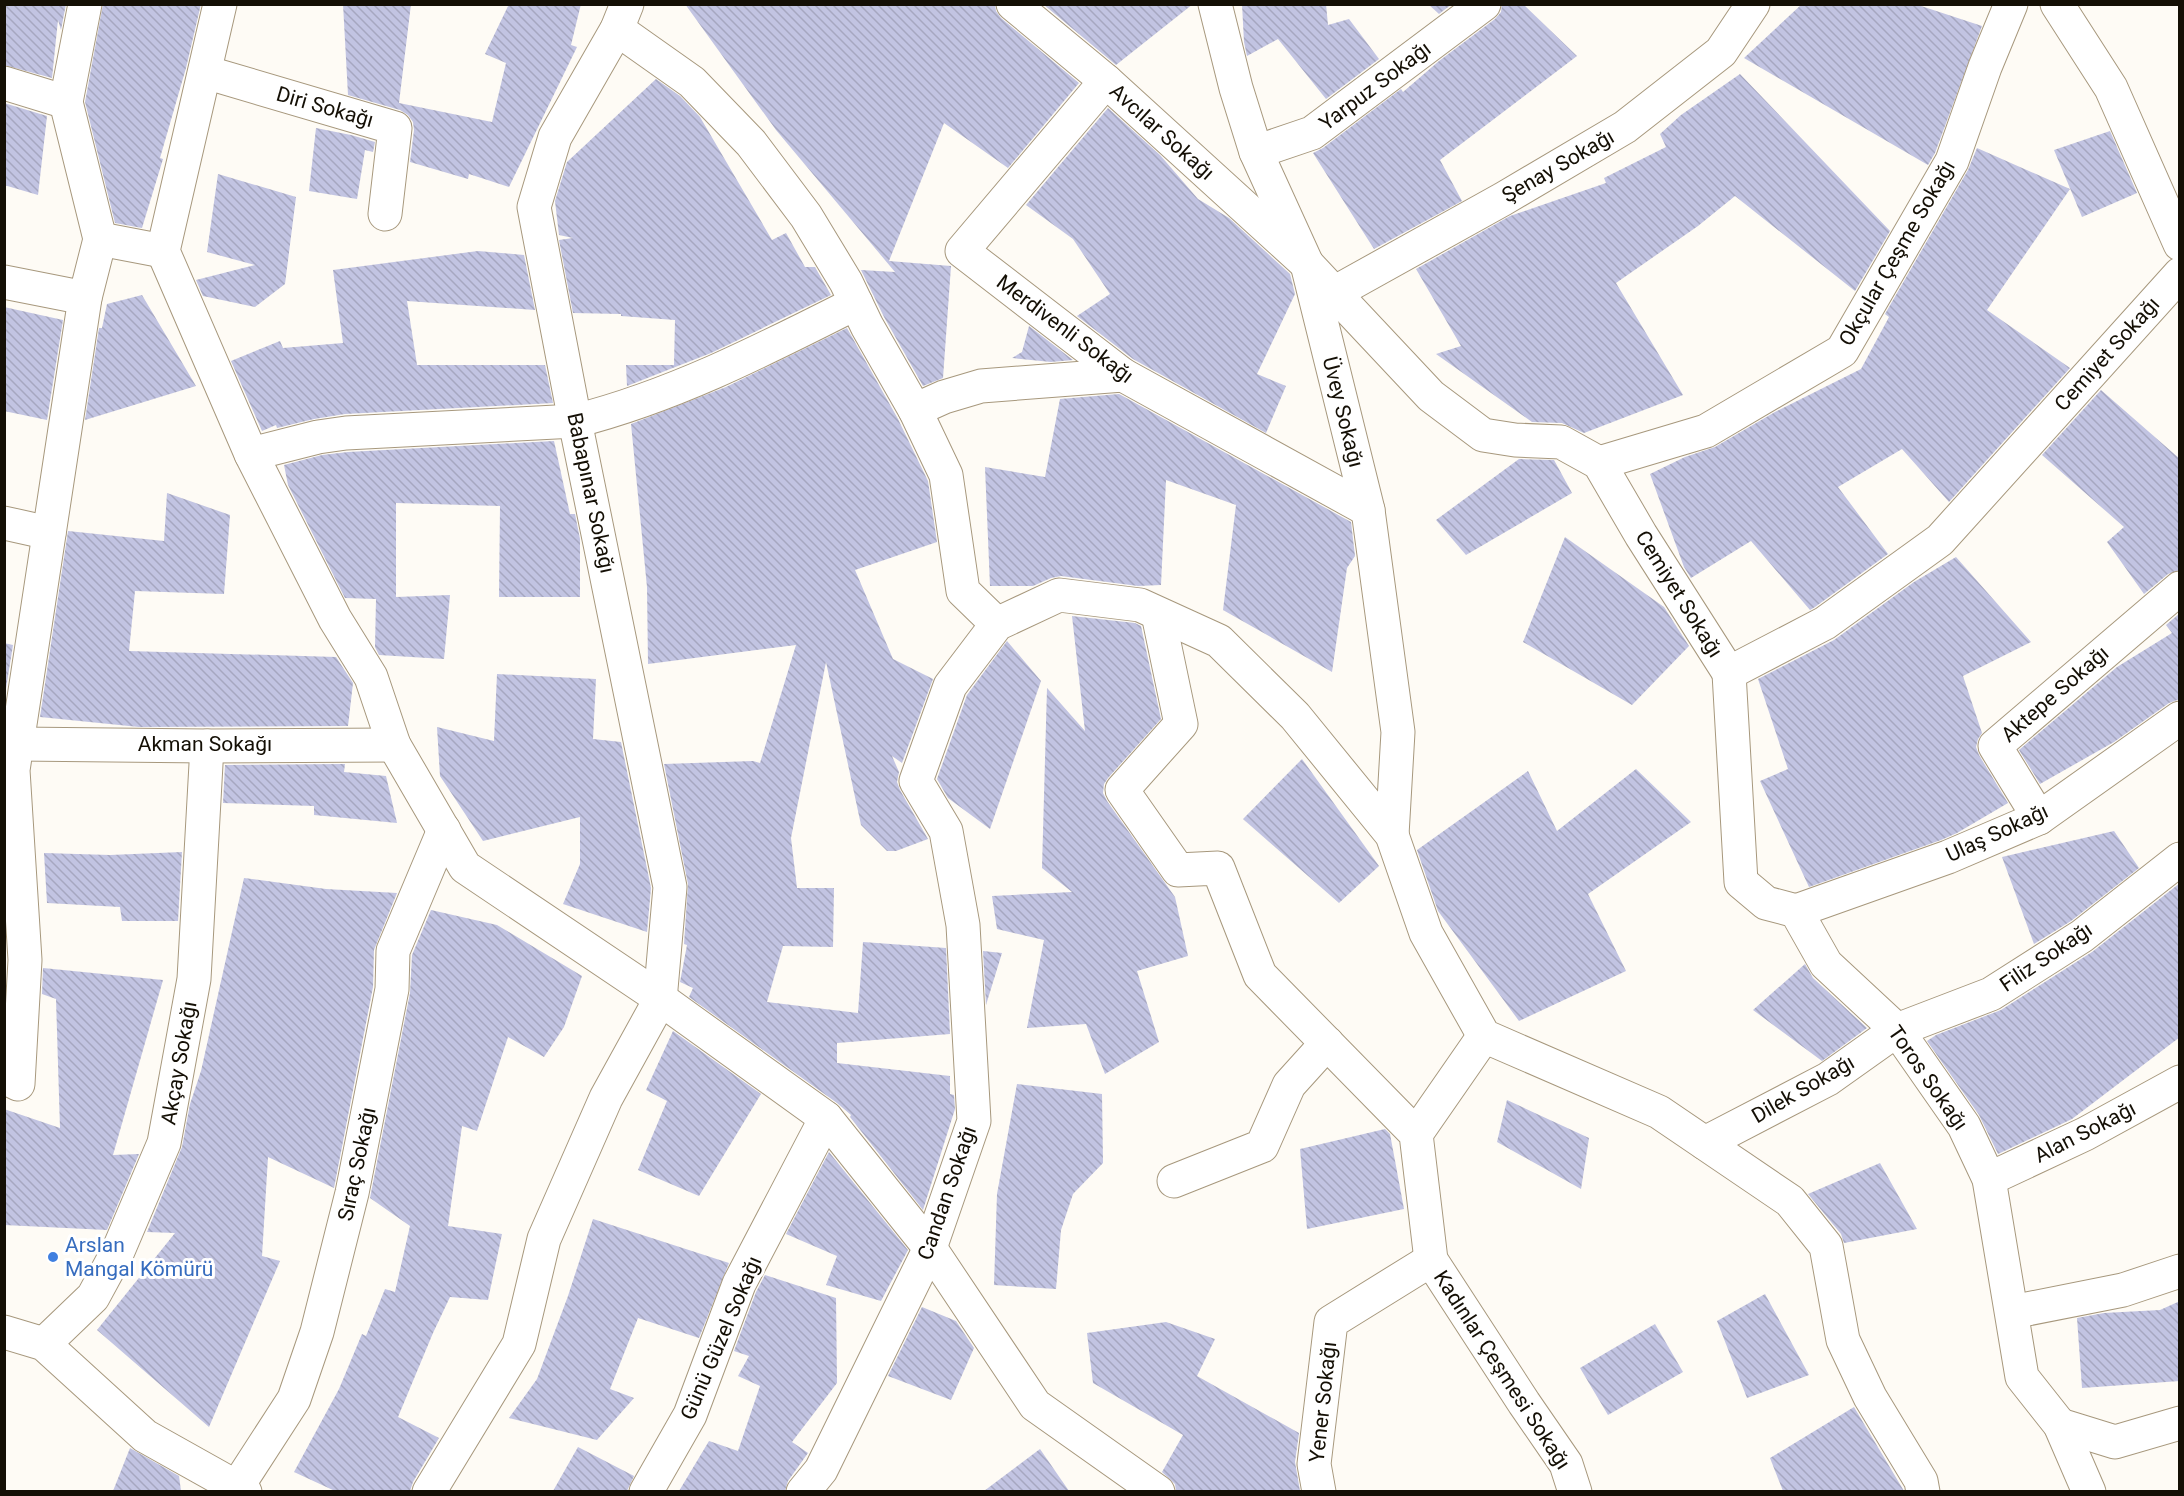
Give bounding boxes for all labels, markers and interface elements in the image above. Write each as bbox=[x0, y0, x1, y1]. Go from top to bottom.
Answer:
street label: Yarpuz Sokağı bbox=[1315, 36, 1435, 136]
street label: Avcılar Sokağı bbox=[1105, 79, 1219, 185]
street label: Diri Sokağı bbox=[274, 82, 376, 132]
street label: Şenay Sokağı bbox=[1498, 124, 1618, 208]
street label: Okçular Çeşme Sokağı bbox=[1834, 156, 1960, 350]
street label: Merdivenli Sokağı bbox=[992, 270, 1138, 388]
street label: Cemiyet Sokağı bbox=[2050, 292, 2164, 416]
street label: Üvey Sokağı bbox=[1318, 354, 1368, 470]
street label: Babapınar Sokağı bbox=[562, 411, 620, 575]
street label: Cemiyet Sokağı bbox=[1630, 526, 1728, 662]
street label: Aktepe Sokağı bbox=[1997, 641, 2113, 747]
street label: Akman Sokağı bbox=[138, 732, 272, 756]
street label: Ulaş Sokağı bbox=[1942, 799, 2052, 867]
street label: Filiz Sokağı bbox=[1995, 917, 2097, 997]
street label: Akçay Sokağı bbox=[156, 999, 202, 1127]
street label: Toros Sokağı bbox=[1883, 1021, 1973, 1135]
street label: Dilek Sokağı bbox=[1747, 1050, 1859, 1128]
street label: Alan Sokağı bbox=[2030, 1096, 2140, 1168]
street label: Sıraç Sokağı bbox=[333, 1105, 381, 1223]
street label: Candan Sokağı bbox=[913, 1123, 981, 1263]
place label: Arslan Mangal Kömürü bbox=[65, 1233, 213, 1281]
marker: Arslan Mangal Kömürü bbox=[46, 1250, 60, 1264]
street label: Günü Güzel Sokağı bbox=[676, 1253, 766, 1423]
street label: Kadınlar Çeşmesi Sokağı bbox=[1429, 1266, 1575, 1474]
street label: Yener Sokağı bbox=[1305, 1340, 1341, 1464]

